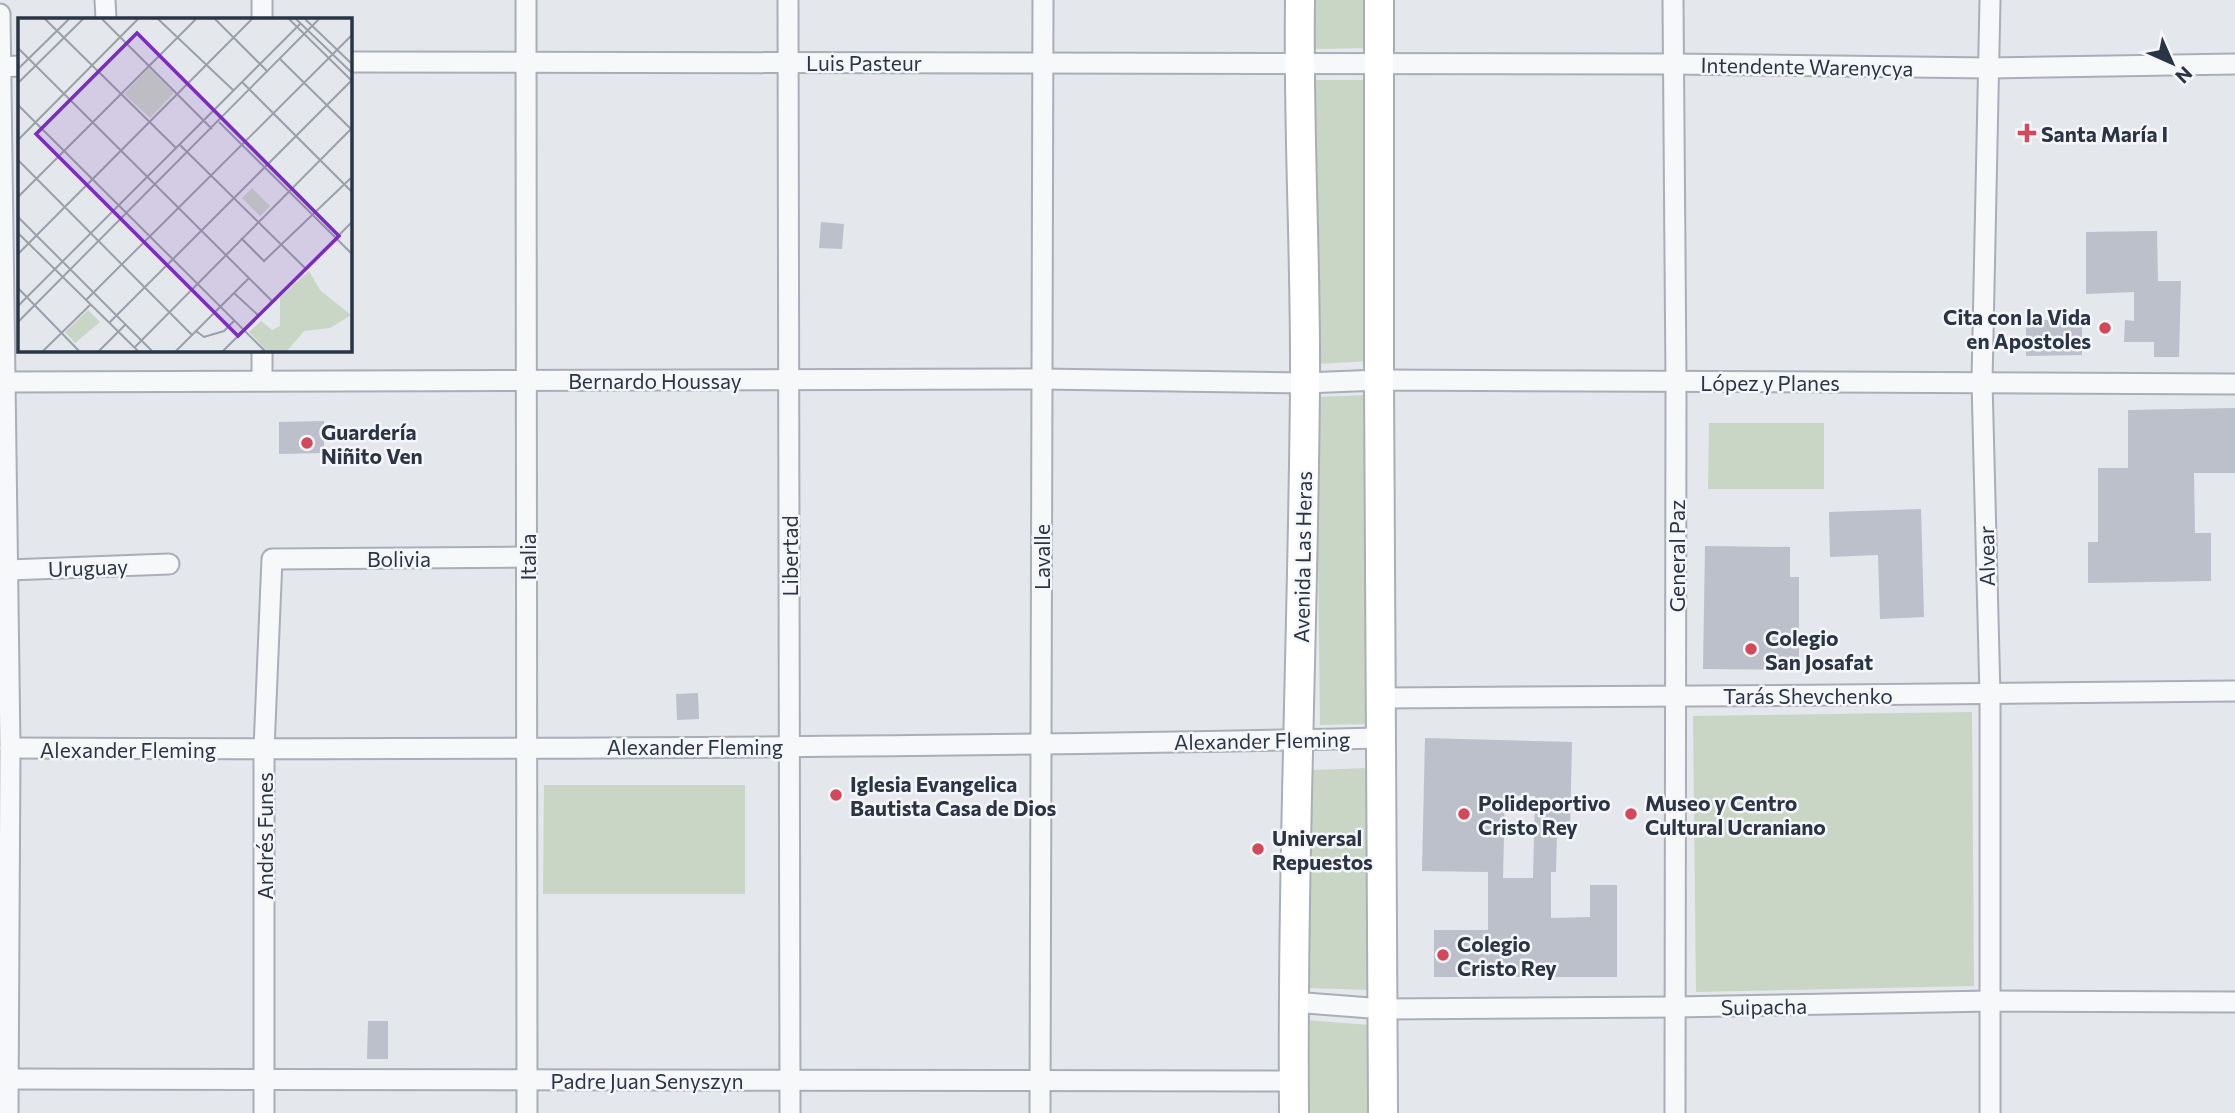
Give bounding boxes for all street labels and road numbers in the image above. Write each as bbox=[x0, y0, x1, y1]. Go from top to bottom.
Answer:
street label: Luis Pasteur bbox=[806, 50, 922, 75]
street label: Intendente Warenycya bbox=[1700, 52, 1914, 80]
street label: Bernardo Houssay bbox=[568, 368, 742, 393]
street label: López y Planes bbox=[1700, 370, 1840, 395]
street label: Avenida Las Heras bbox=[1288, 471, 1316, 643]
street label: General Paz bbox=[1664, 500, 1689, 612]
street label: Libertad bbox=[777, 515, 802, 597]
street label: Lavalle bbox=[1029, 524, 1054, 590]
street label: Alvear bbox=[1973, 525, 1999, 587]
street label: Italia bbox=[515, 533, 540, 581]
street label: Bolivia bbox=[367, 546, 431, 571]
street label: Uruguay bbox=[47, 553, 129, 581]
street label: Tarás Shevchenko bbox=[1723, 683, 1893, 708]
street label: Alexander Fleming bbox=[1174, 726, 1350, 754]
street label: Alexander Fleming bbox=[607, 734, 783, 759]
street label: Alexander Fleming bbox=[40, 737, 216, 762]
street label: Andrés Funes bbox=[252, 772, 277, 900]
street label: Suipacha bbox=[1721, 993, 1807, 1019]
street label: Padre Juan Senyszyn bbox=[550, 1068, 744, 1093]

